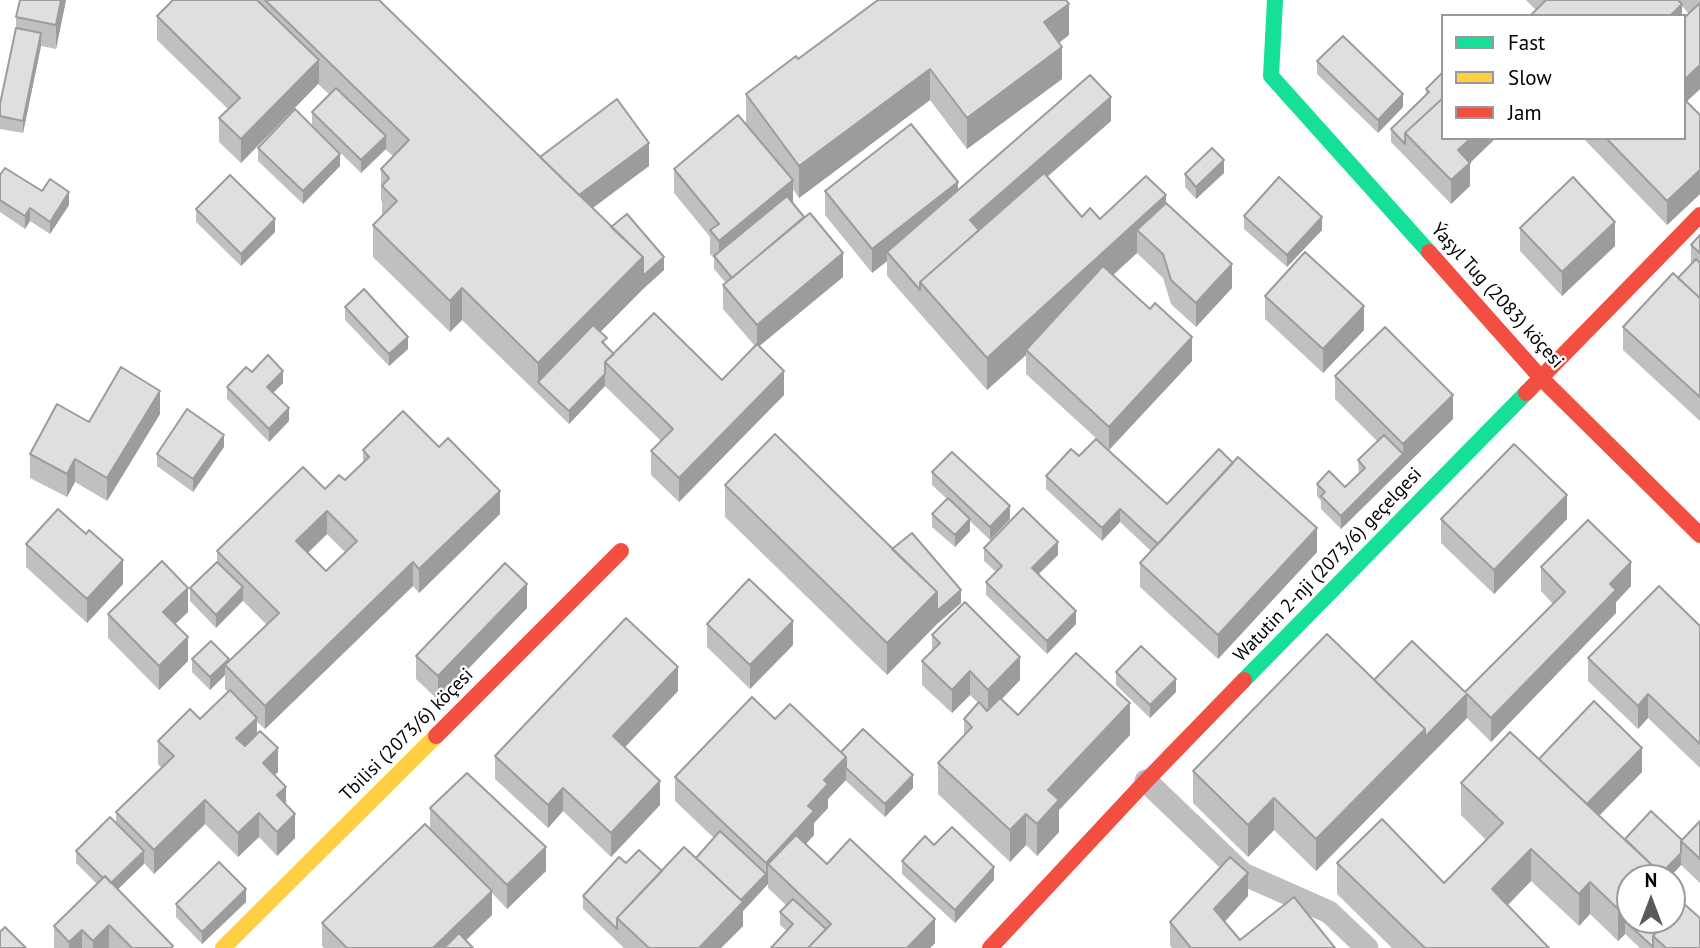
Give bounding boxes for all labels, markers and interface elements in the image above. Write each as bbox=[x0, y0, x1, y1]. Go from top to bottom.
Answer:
legend bbox=[1441, 14, 1686, 140]
text: Fast bbox=[1508, 29, 1545, 56]
text: Slow bbox=[1508, 64, 1552, 91]
text: Jam bbox=[1508, 99, 1542, 126]
street label: Ýaşyl Tug (2083) köçesi bbox=[1426, 219, 1568, 373]
street label: Watutin 2-nji (2073/6) geçelgesi bbox=[1229, 463, 1427, 667]
street label: Tbilisi (2073/6) köçesi bbox=[336, 664, 478, 806]
north arrow bbox=[1616, 864, 1686, 934]
text: N bbox=[1645, 868, 1657, 892]

